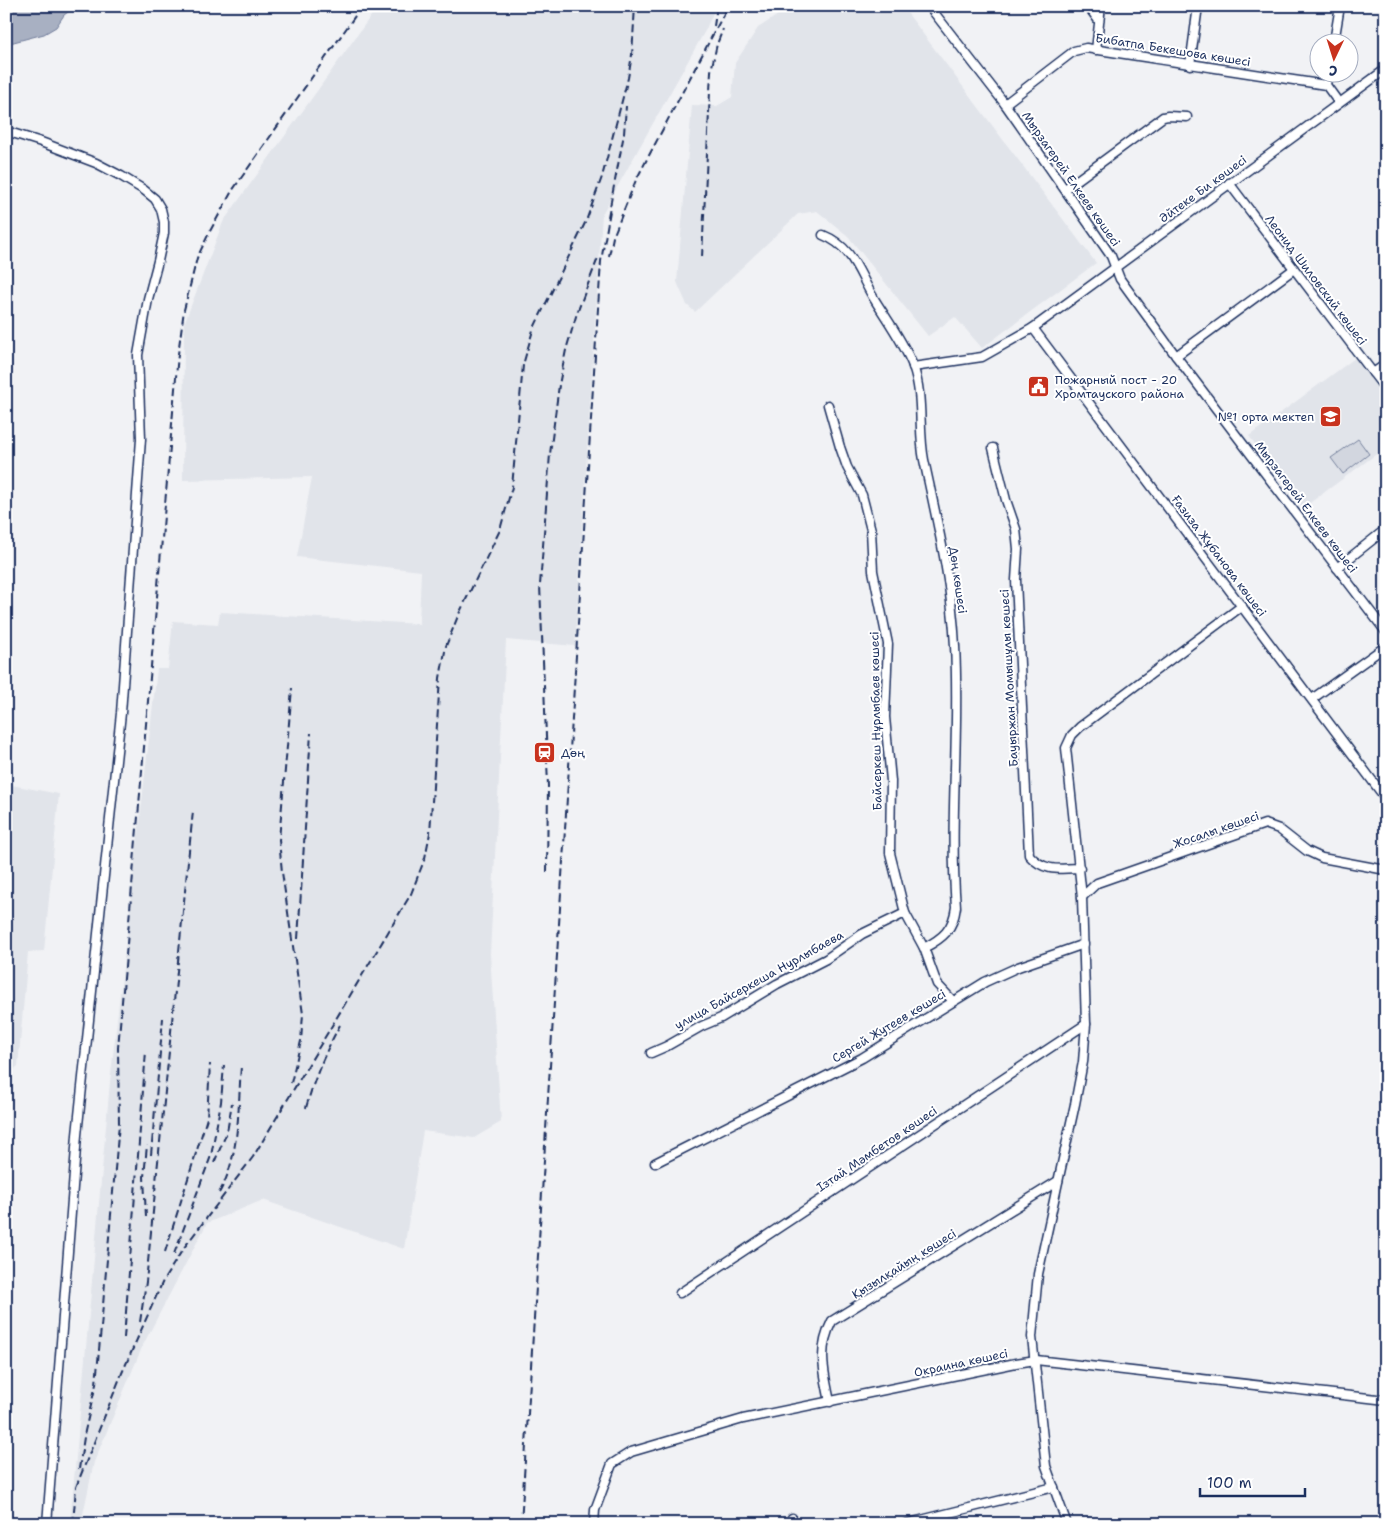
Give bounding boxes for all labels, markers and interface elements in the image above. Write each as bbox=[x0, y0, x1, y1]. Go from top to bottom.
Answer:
street label: Бибатпа Бекешова көшесі bbox=[1094, 30, 1252, 70]
north arrow bbox=[1310, 32, 1360, 82]
text: С bbox=[1328, 62, 1338, 80]
street label: Мырзагерей Елкеев көшесі bbox=[1018, 108, 1124, 250]
street label: Әйтеке Би көшесі bbox=[1156, 152, 1250, 226]
street label: Леонид Шиловский көшесі bbox=[1262, 211, 1370, 349]
place label: Пожарный пост - 20 Хромтауского района bbox=[1055, 372, 1185, 402]
public building icon: Пожарный пост - 20 Хромтауского района bbox=[1027, 375, 1051, 399]
school or university icon: №1 орта мектеп bbox=[1318, 405, 1342, 429]
place label: №1 орта мектеп bbox=[1218, 409, 1314, 425]
street label: Мырзагерей Елкеев көшесі bbox=[1251, 438, 1361, 576]
street label: Ғазиза Жұбанова көшесі bbox=[1168, 492, 1270, 620]
street label: Дөң көшесі bbox=[945, 545, 971, 615]
street label: Бауыржан Момышұлы көшесі bbox=[996, 589, 1022, 767]
street label: Байсеркеш Нұрлыбаев көшесі bbox=[866, 631, 886, 811]
station icon: Дөң bbox=[533, 741, 557, 765]
place label: Дөң bbox=[561, 745, 585, 761]
street label: Жосалы көшесі bbox=[1171, 808, 1261, 852]
street label: улица Байсеркеша Нурлыбаева bbox=[672, 927, 847, 1033]
street label: Сергей Жутеев көшесі bbox=[829, 986, 949, 1066]
street label: Ізтай Мәмбетов көшесі bbox=[814, 1103, 940, 1195]
street label: Қызылқайың көшесі bbox=[849, 1225, 959, 1303]
street label: Окраина көшесі bbox=[913, 1345, 1009, 1381]
scale bar bbox=[1200, 1465, 1304, 1497]
text: 100 m bbox=[1207, 1473, 1252, 1493]

